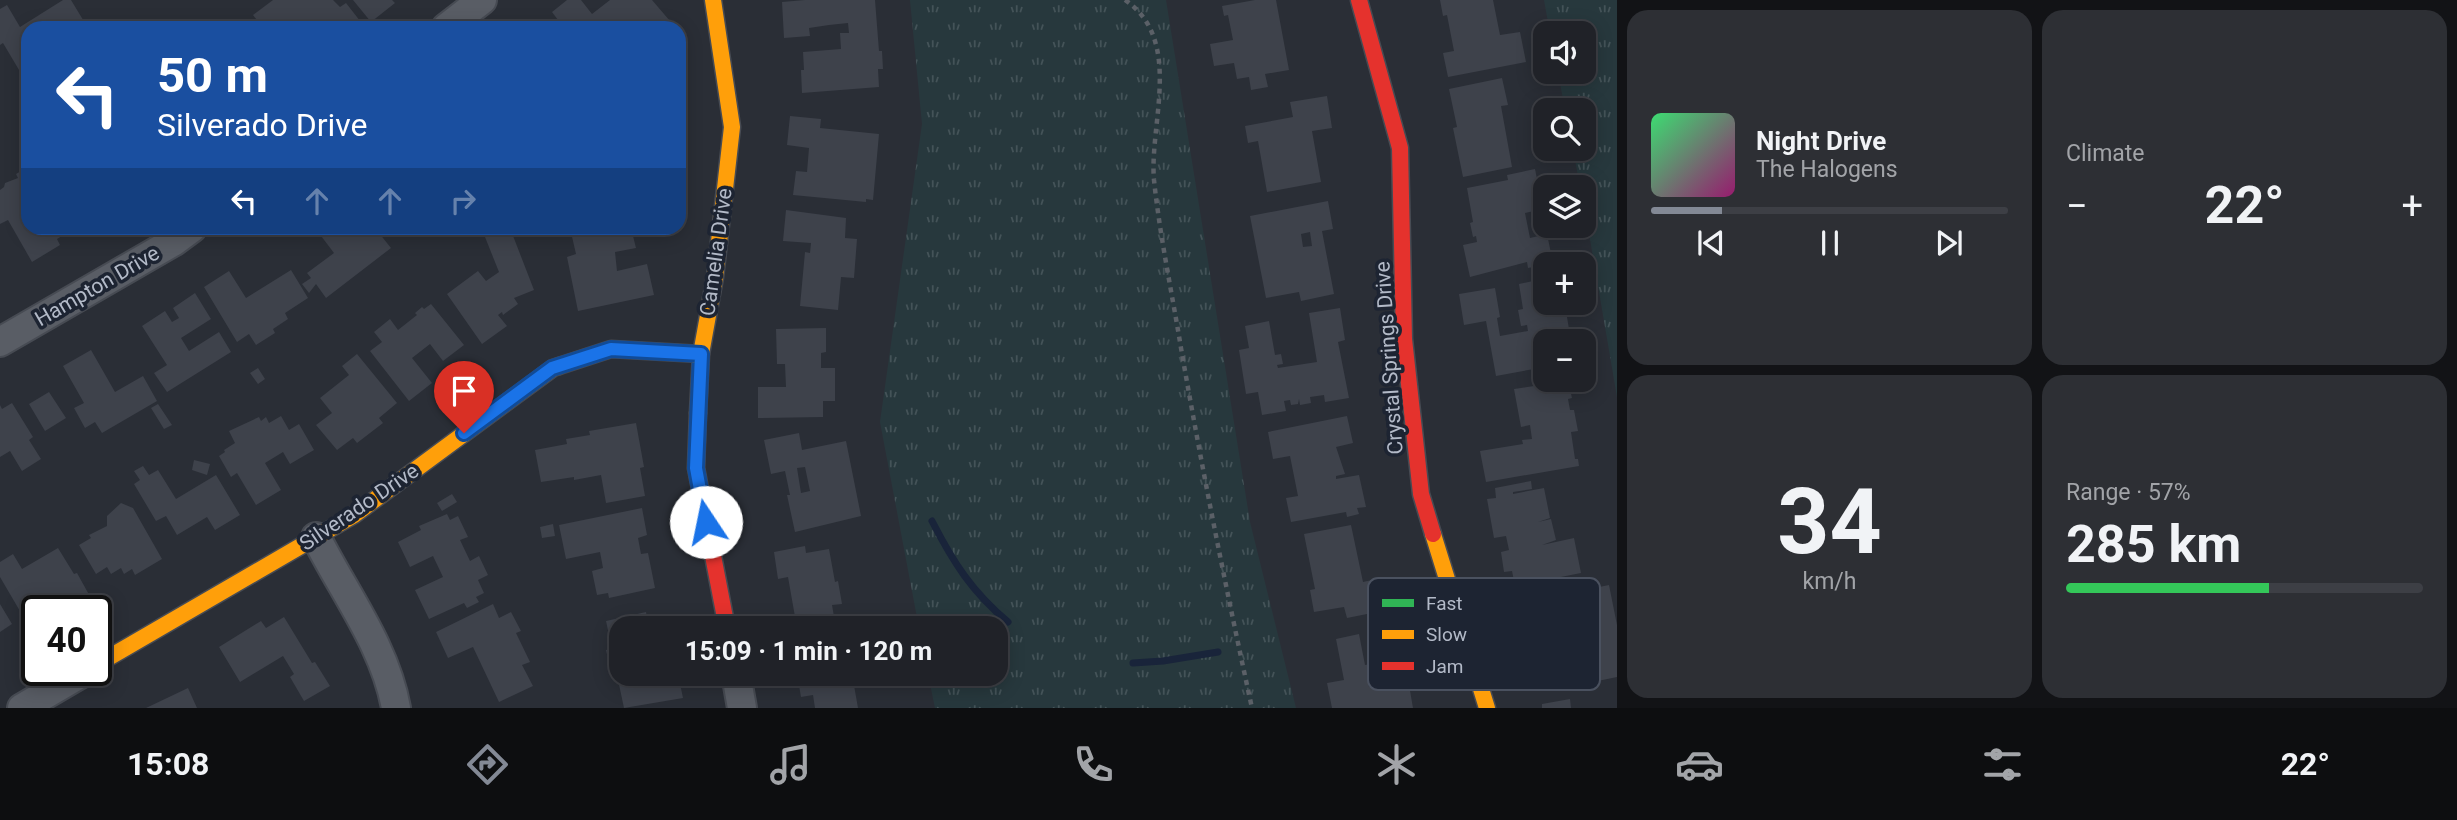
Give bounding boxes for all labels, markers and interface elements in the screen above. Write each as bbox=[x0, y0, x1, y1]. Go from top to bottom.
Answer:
map controls bbox=[1533, 21, 1596, 392]
button: sound bbox=[1533, 21, 1596, 84]
text: 50 m bbox=[157, 47, 268, 104]
icon: left bbox=[42, 49, 133, 140]
button: search bbox=[1533, 98, 1596, 161]
text: Silverado Drive bbox=[157, 106, 368, 144]
text: Night Drive bbox=[1756, 126, 1886, 156]
text: Climate bbox=[2066, 140, 2145, 167]
text: The Halogens bbox=[1756, 156, 1898, 183]
button: layers bbox=[1533, 175, 1596, 238]
text: 22° bbox=[2205, 175, 2285, 236]
icon: left bbox=[225, 182, 263, 220]
icon: ahead bbox=[298, 182, 336, 220]
icon: ahead bbox=[371, 182, 409, 220]
icon: right bbox=[444, 182, 482, 220]
text: − bbox=[2066, 184, 2088, 228]
text: + bbox=[2401, 184, 2423, 228]
street label: Camelia Drive bbox=[695, 187, 737, 317]
icon: previous bbox=[1692, 224, 1730, 262]
icon: pause bbox=[1811, 224, 1849, 262]
icon: next bbox=[1930, 224, 1968, 262]
street label: Hampton Drive bbox=[31, 241, 163, 331]
button: + bbox=[1533, 252, 1596, 315]
street label: Crystal Springs Drive bbox=[1370, 261, 1408, 455]
button: − bbox=[1533, 329, 1596, 392]
pin bbox=[434, 361, 494, 433]
icon: arrive bbox=[445, 372, 483, 410]
street label: Silverado Drive bbox=[295, 458, 423, 556]
text: 34 bbox=[1777, 469, 1882, 575]
text: Range · 57% bbox=[2066, 479, 2191, 506]
position arrow bbox=[669, 485, 743, 559]
text: 285 km bbox=[2066, 514, 2241, 575]
text: km/h bbox=[1803, 568, 1857, 595]
legend bbox=[1368, 578, 1600, 690]
text: Fast bbox=[1426, 592, 1463, 615]
speed limit sign: 40 bbox=[21, 595, 112, 686]
text: Slow bbox=[1426, 623, 1467, 646]
text: 15:09 · 1 min · 120 m bbox=[685, 636, 932, 666]
text: Jam bbox=[1426, 655, 1463, 678]
icon: directions bbox=[463, 740, 512, 789]
icon: music bbox=[766, 740, 815, 789]
icon: phone bbox=[1069, 740, 1118, 789]
icon: climate bbox=[1372, 740, 1421, 789]
icon: car bbox=[1675, 740, 1724, 789]
icon: filters bbox=[1978, 740, 2027, 789]
text: 15:08 bbox=[127, 745, 209, 783]
text: 22° bbox=[2281, 745, 2330, 783]

